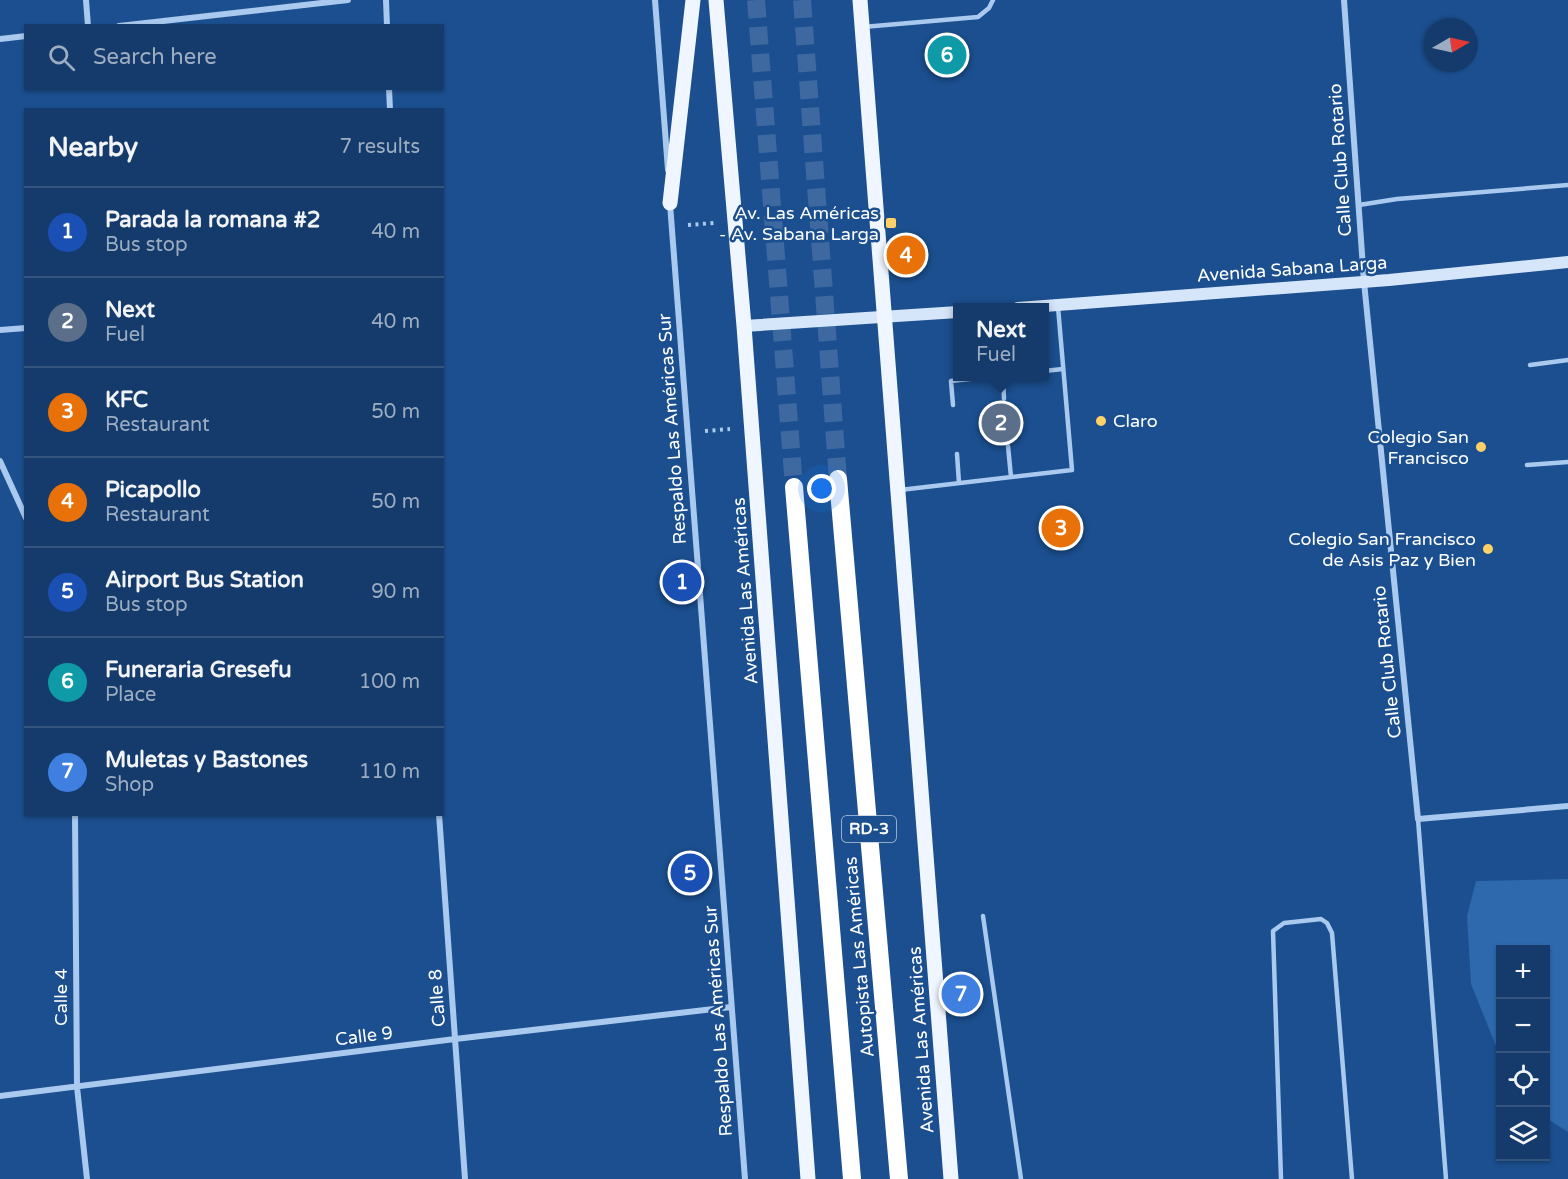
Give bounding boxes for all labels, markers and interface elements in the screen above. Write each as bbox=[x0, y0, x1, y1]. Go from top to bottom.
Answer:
north arrow bbox=[1424, 18, 1478, 72]
search box bbox=[24, 24, 444, 90]
pin: 6 bbox=[928, 32, 966, 78]
icon: search bbox=[45, 41, 78, 74]
text: Search here bbox=[93, 44, 217, 70]
street label: Calle Club Rotario bbox=[1324, 83, 1356, 237]
text: Nearby bbox=[48, 132, 138, 163]
text: 7 results bbox=[340, 135, 420, 159]
place label: Av. Las Américas - Av. Sabana Larga bbox=[719, 202, 879, 245]
text: Parada la romana #2 bbox=[105, 207, 321, 233]
marker: Av. Las Américas - Av. Sabana Larga bbox=[884, 216, 898, 230]
text: 1 bbox=[61, 220, 74, 244]
text: 40 m bbox=[371, 220, 420, 244]
pin: 4 bbox=[886, 232, 926, 278]
text: Bus stop bbox=[105, 233, 188, 257]
street label: Avenida Sabana Larga bbox=[1196, 251, 1388, 287]
text: Next bbox=[105, 297, 155, 323]
popup bbox=[953, 303, 1049, 381]
text: 2 bbox=[61, 310, 74, 334]
text: 40 m bbox=[371, 310, 420, 334]
street label: Respaldo Las Américas Sur bbox=[653, 313, 691, 545]
text: Next bbox=[976, 317, 1026, 343]
text: Fuel bbox=[105, 323, 145, 347]
text: Fuel bbox=[976, 343, 1016, 367]
text: KFC bbox=[105, 387, 148, 413]
text: 3 bbox=[61, 400, 74, 424]
text: 50 m bbox=[371, 400, 420, 424]
pin: 2 bbox=[982, 400, 1020, 446]
place label: Claro bbox=[1113, 410, 1158, 432]
text: Restaurant bbox=[105, 413, 210, 437]
marker: Claro bbox=[1094, 414, 1108, 428]
place label: Colegio San Francisco bbox=[1368, 426, 1469, 469]
marker: Colegio San Francisco bbox=[1474, 440, 1488, 454]
your location bbox=[807, 474, 836, 503]
text: Picapollo bbox=[105, 477, 201, 503]
text: 4 bbox=[61, 490, 74, 514]
text: 50 m bbox=[371, 490, 420, 514]
street label: Avenida Las Américas bbox=[727, 497, 763, 685]
text: Restaurant bbox=[105, 503, 210, 527]
pin: 3 bbox=[1042, 506, 1080, 550]
place label: Colegio San Francisco de Asis Paz y Bien bbox=[1288, 528, 1476, 571]
marker: Colegio San Francisco de Asis Paz y Bien bbox=[1481, 542, 1495, 556]
pin: 1 bbox=[662, 560, 702, 604]
text: Airport Bus Station bbox=[105, 567, 304, 593]
text: 5 bbox=[61, 580, 74, 604]
text: 90 m bbox=[371, 580, 420, 604]
street label: Calle Club Rotario bbox=[1368, 584, 1406, 739]
text: Bus stop bbox=[105, 593, 188, 617]
text: Funeraria Gresefu bbox=[105, 657, 292, 683]
text: 6 bbox=[61, 670, 74, 694]
text: 100 m bbox=[359, 670, 420, 694]
text: Place bbox=[105, 683, 156, 707]
text: Muletas y Bastones bbox=[105, 747, 308, 773]
text: 7 bbox=[61, 760, 74, 784]
text: 110 m bbox=[359, 760, 420, 784]
text: Shop bbox=[105, 773, 154, 797]
road number: RD-3 bbox=[842, 816, 896, 842]
pin: 5 bbox=[670, 850, 710, 896]
street label: Autopista Las Américas bbox=[839, 856, 879, 1058]
street label: Respaldo Las Américas Sur bbox=[699, 905, 737, 1137]
map controls bbox=[1496, 945, 1550, 1161]
button: + bbox=[1496, 945, 1550, 999]
street label: Avenida Las Américas bbox=[903, 946, 939, 1134]
street label: Calle 4 bbox=[50, 968, 72, 1026]
street label: Calle 8 bbox=[424, 968, 450, 1028]
pin: 7 bbox=[942, 972, 980, 1016]
button: − bbox=[1496, 999, 1550, 1053]
street label: Calle 9 bbox=[334, 1022, 394, 1050]
button: locate bbox=[1496, 1053, 1550, 1107]
button: layers bbox=[1496, 1107, 1550, 1161]

